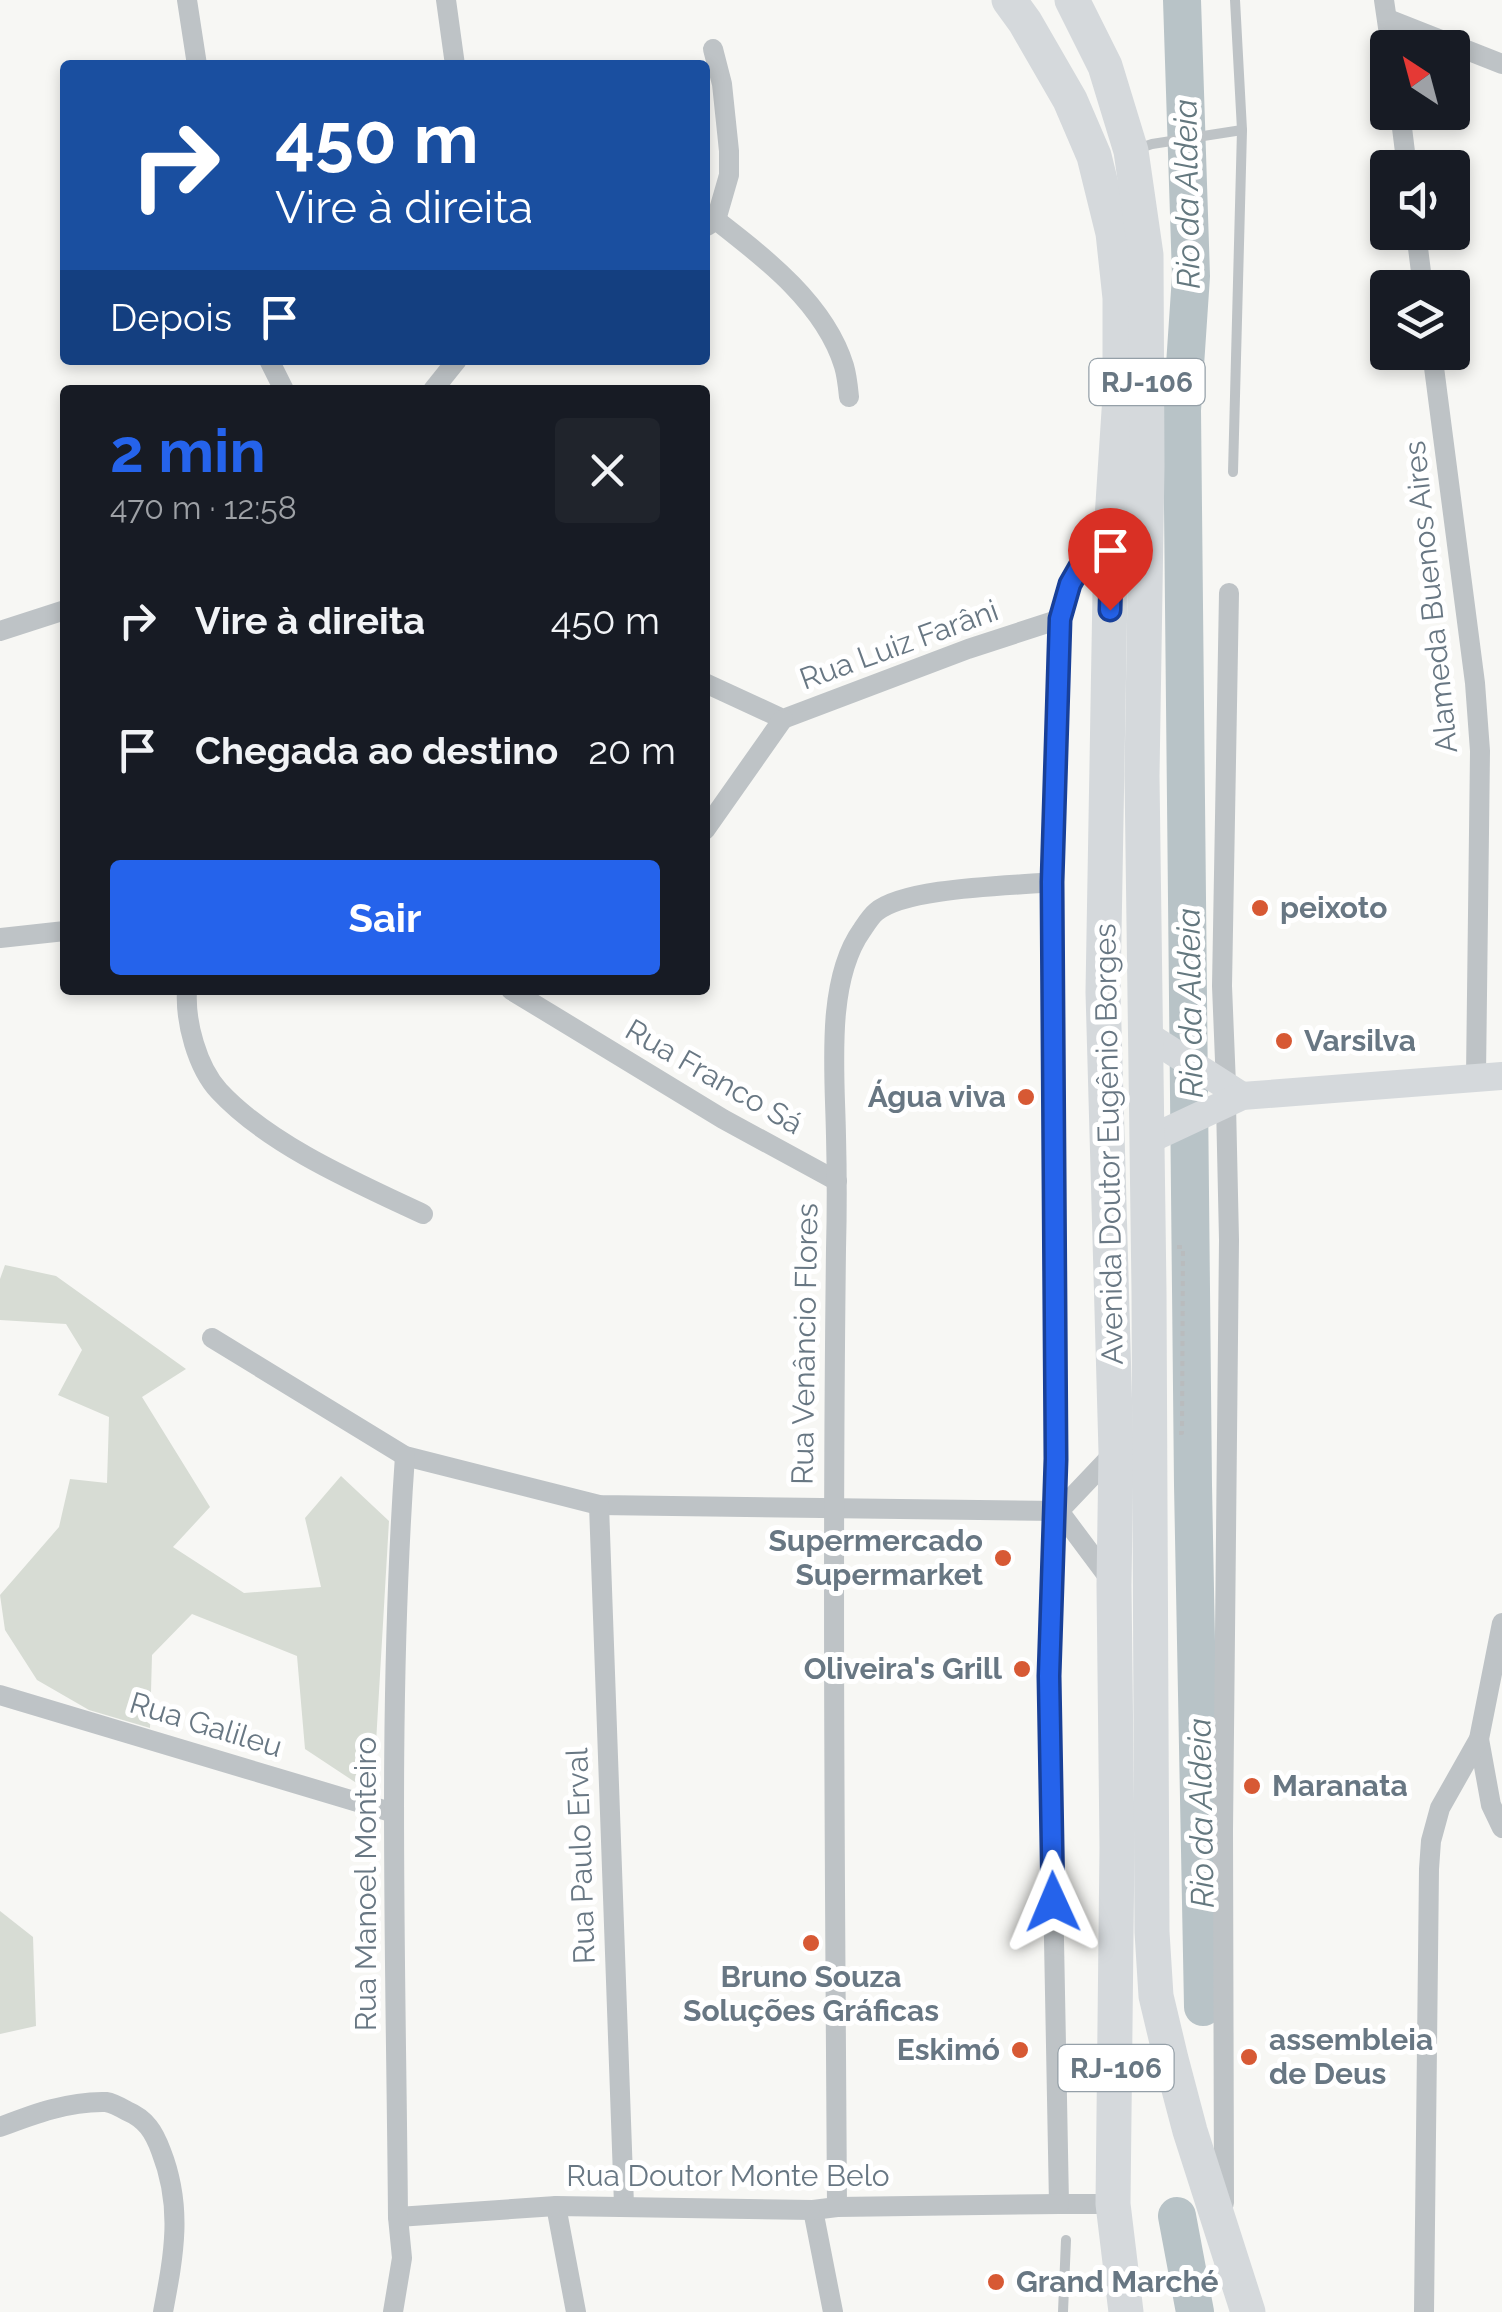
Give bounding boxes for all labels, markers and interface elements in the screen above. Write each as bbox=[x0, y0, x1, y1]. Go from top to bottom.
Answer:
north arrow bbox=[1370, 30, 1470, 130]
map controls bbox=[1370, 30, 1470, 370]
text: 450 m bbox=[275, 97, 479, 179]
water label: Rio da Aldeia bbox=[1166, 99, 1207, 289]
icon: right bbox=[110, 100, 240, 230]
button: sound bbox=[1370, 150, 1470, 250]
text: Vire à direita bbox=[275, 181, 533, 234]
button: layers bbox=[1370, 270, 1470, 370]
icon: arrive bbox=[252, 290, 307, 345]
text: Depois bbox=[110, 295, 232, 340]
road number: RJ-106 bbox=[1090, 359, 1204, 405]
text: 2 min bbox=[110, 416, 266, 486]
button: close bbox=[555, 418, 660, 523]
street label: Alameda Buenos Aires bbox=[1397, 439, 1464, 755]
text: 470 m · 12:58 bbox=[110, 489, 297, 526]
pin bbox=[1068, 508, 1153, 611]
icon: arrive bbox=[1083, 523, 1138, 578]
street label: Rua Luiz Farâni bbox=[795, 592, 1003, 697]
icon: right bbox=[110, 593, 165, 648]
text: Vire à direita bbox=[195, 598, 425, 643]
text: 450 m bbox=[551, 598, 660, 643]
icon: arrive bbox=[110, 723, 165, 778]
text: Chegada ao destino bbox=[195, 728, 558, 773]
text: 20 m bbox=[588, 728, 676, 773]
button: Sair bbox=[110, 860, 660, 975]
place label: peixoto bbox=[1280, 890, 1387, 925]
marker: peixoto bbox=[1249, 897, 1271, 919]
water label: Rio da Aldeia bbox=[1169, 908, 1210, 1098]
street label: Avenida Doutor Eugênio Borges bbox=[1087, 923, 1130, 1365]
street label: Rua Franco Sá bbox=[620, 1012, 809, 1141]
place label: Varsilva bbox=[1304, 1023, 1416, 1058]
marker: Varsilva bbox=[1273, 1030, 1295, 1052]
place label: Água viva bbox=[868, 1079, 1006, 1114]
marker: Água viva bbox=[1015, 1086, 1037, 1108]
street label: Rua Venâncio Flores bbox=[785, 1203, 824, 1485]
place label: Supermercado Supermarket bbox=[769, 1523, 983, 1592]
marker: Supermercado Supermarket bbox=[992, 1547, 1014, 1569]
place label: Oliveira's Grill bbox=[804, 1651, 1002, 1686]
marker: Oliveira's Grill bbox=[1011, 1658, 1033, 1680]
street label: Rua Galileu bbox=[126, 1685, 286, 1764]
water label: Rio da Aldeia bbox=[1180, 1718, 1221, 1908]
street label: Rua Manoel Monteiro bbox=[348, 1737, 383, 2031]
street label: Rua Paulo Erval bbox=[559, 1747, 602, 1965]
place label: Maranata bbox=[1272, 1768, 1408, 1803]
marker: Maranata bbox=[1241, 1775, 1263, 1797]
position arrow bbox=[1001, 1850, 1105, 1954]
marker: Bruno Souza Soluções Gráficas bbox=[800, 1932, 822, 1954]
place label: Bruno Souza Soluções Gráficas bbox=[683, 1959, 939, 2028]
place label: assembleia de Deus bbox=[1269, 2022, 1433, 2091]
place label: Eskimó bbox=[897, 2032, 1000, 2067]
marker: Eskimó bbox=[1009, 2039, 1031, 2061]
road number: RJ-106 bbox=[1058, 2045, 1174, 2091]
marker: assembleia de Deus bbox=[1238, 2046, 1260, 2068]
street label: Rua Doutor Monte Belo bbox=[566, 2158, 890, 2193]
place label: Grand Marché bbox=[1016, 2264, 1219, 2299]
marker: Grand Marché bbox=[985, 2271, 1007, 2293]

